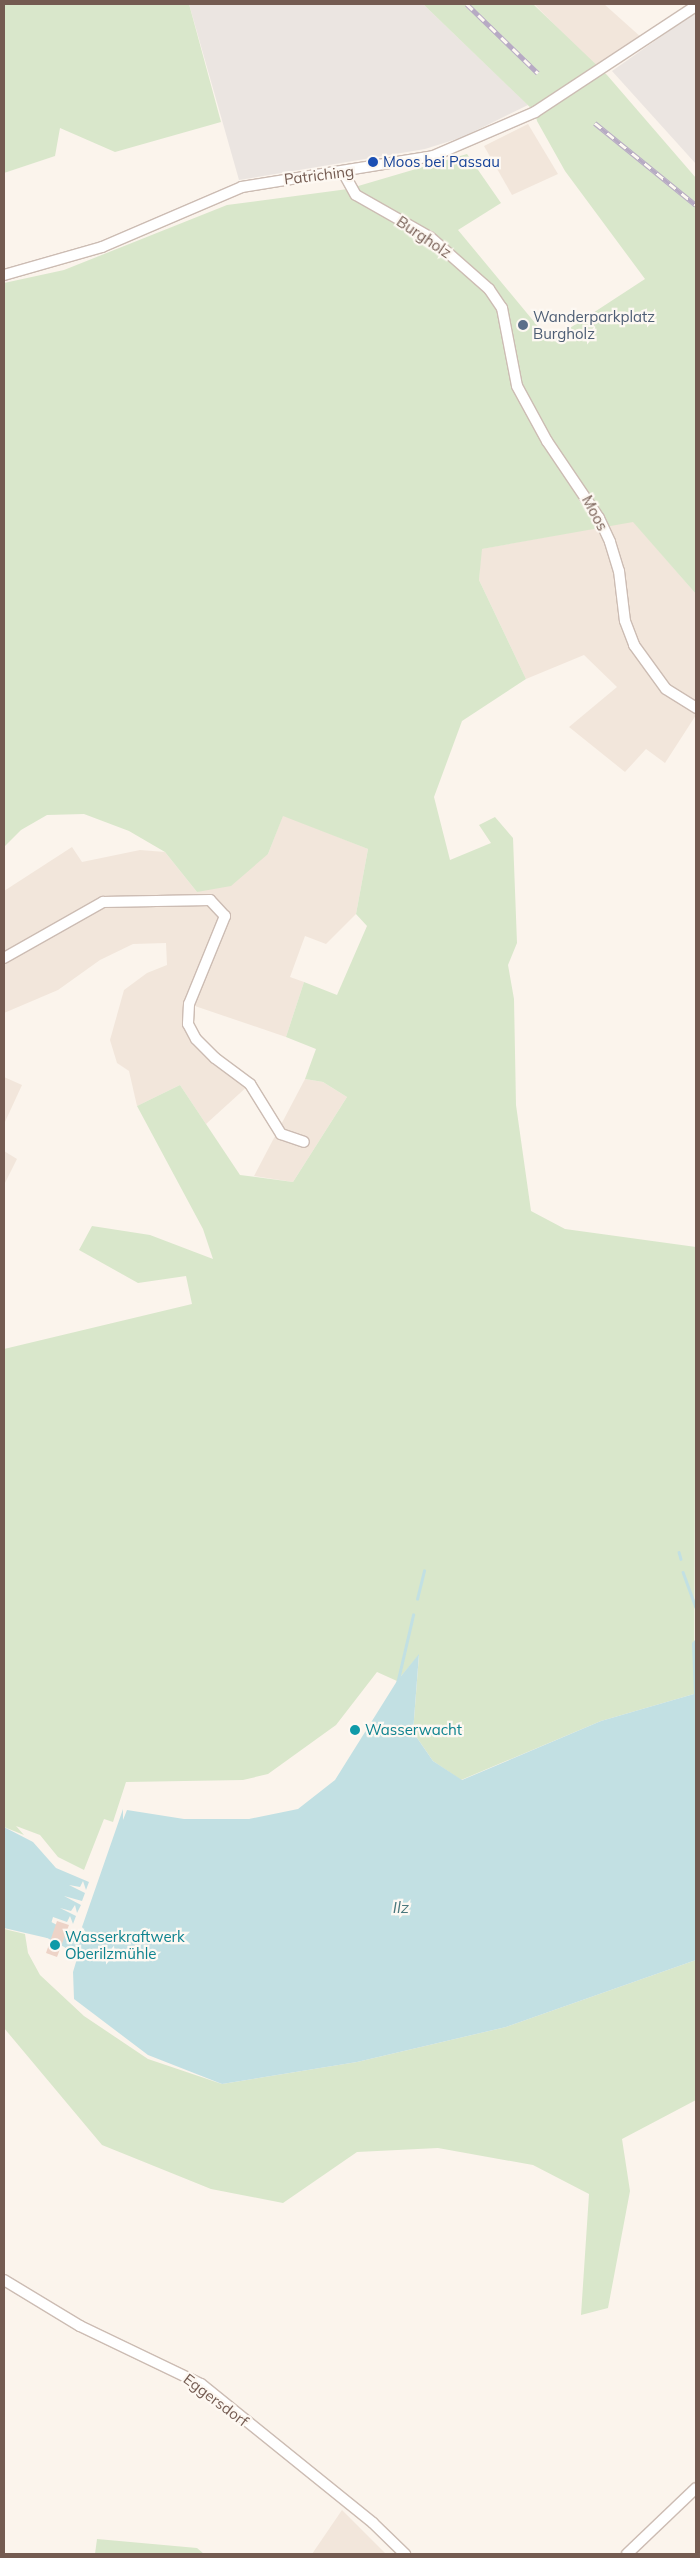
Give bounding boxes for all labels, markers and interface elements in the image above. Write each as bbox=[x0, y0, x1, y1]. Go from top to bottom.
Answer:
place label: Moos bei Passau bbox=[383, 153, 500, 171]
marker: Moos bei Passau bbox=[367, 156, 379, 168]
street label: Patriching bbox=[283, 162, 355, 188]
street label: Burgholz bbox=[393, 212, 455, 262]
place label: Wanderparkplatz Burgholz bbox=[533, 307, 655, 342]
marker: Wanderparkplatz Burgholz bbox=[517, 319, 529, 331]
street label: Moos bbox=[578, 492, 612, 534]
place label: Wasserwacht bbox=[365, 1721, 462, 1739]
marker: Wasserwacht bbox=[349, 1724, 361, 1736]
water label: Ilz bbox=[393, 1897, 409, 1917]
place label: Wasserkraftwerk Oberilzmühle bbox=[65, 1927, 185, 1962]
marker: Wasserkraftwerk Oberilzmühle bbox=[49, 1939, 61, 1951]
street label: Eggersdorf bbox=[180, 2370, 252, 2430]

